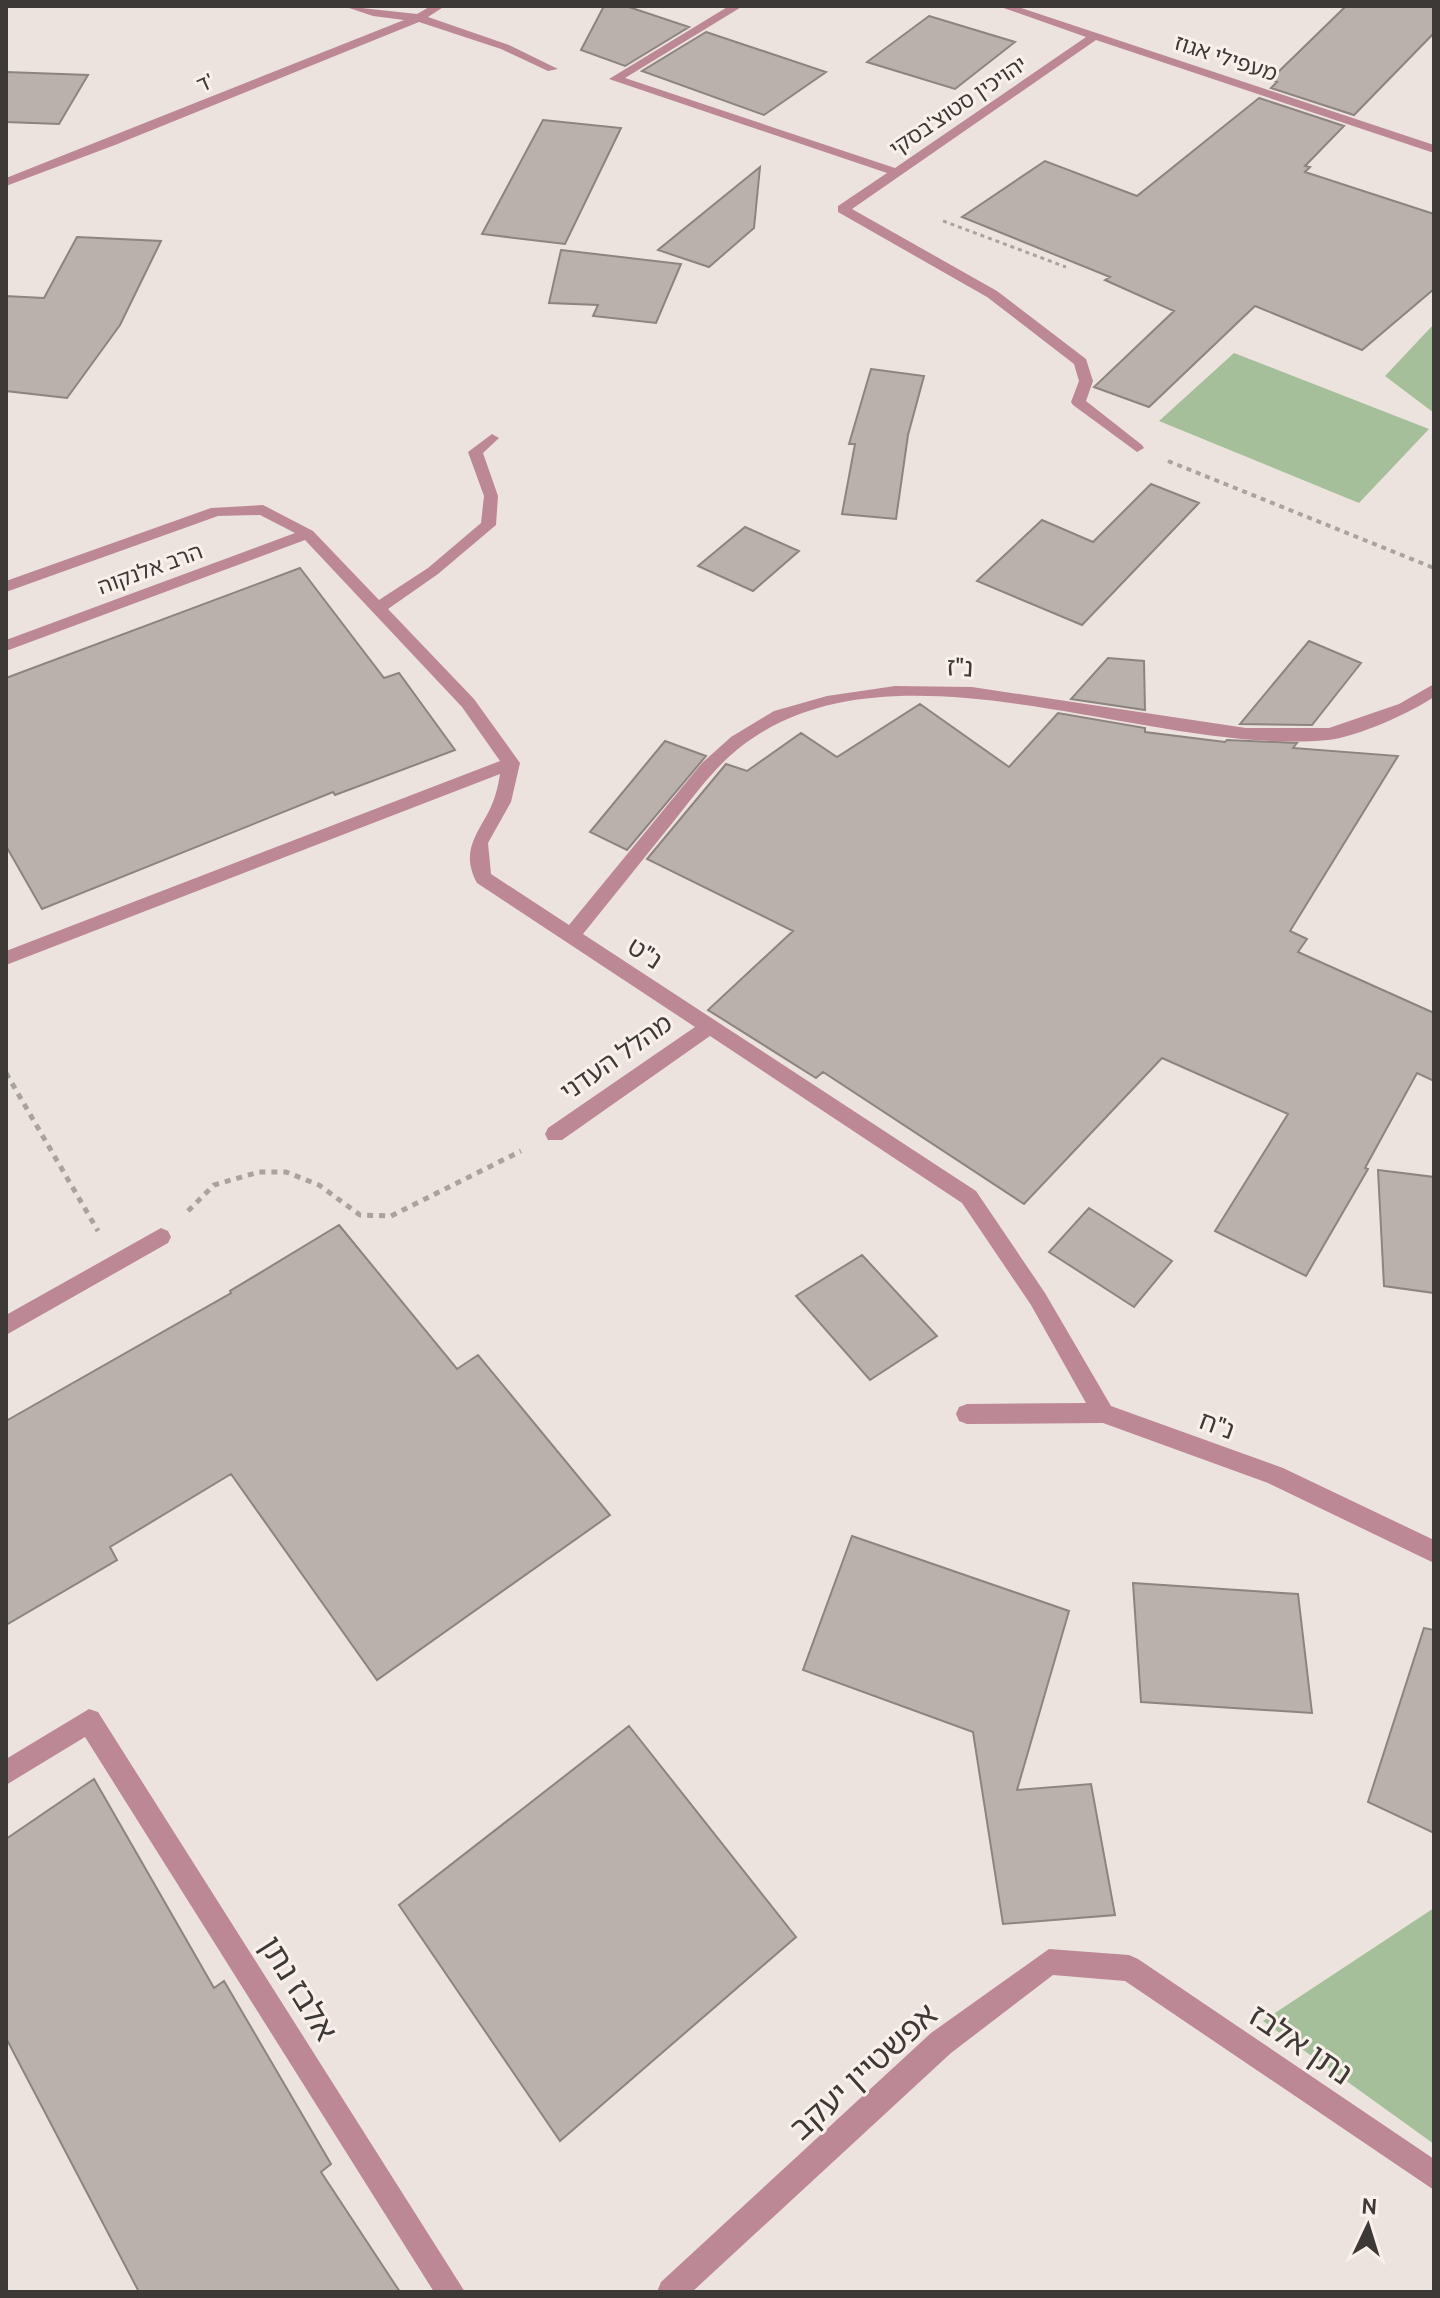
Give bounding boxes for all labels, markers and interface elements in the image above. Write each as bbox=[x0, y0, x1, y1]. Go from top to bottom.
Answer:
street label: מעפילי אגוז bbox=[1171, 29, 1281, 87]
street label: יהויכין סטוצ'בסקי bbox=[884, 50, 1032, 162]
street label: ד' bbox=[192, 67, 218, 99]
street label: הרב אלנקוה bbox=[94, 538, 206, 600]
street label: נ"ז bbox=[946, 650, 974, 684]
street label: נ"ט bbox=[622, 930, 668, 976]
street label: מהלל העדני bbox=[554, 1007, 678, 1107]
street label: נ"ח bbox=[1195, 1404, 1239, 1446]
street label: אלבז נתן bbox=[252, 1928, 346, 2048]
street label: אפשטיין יעקב bbox=[781, 1994, 945, 2148]
street label: נתן אלבז bbox=[1242, 1995, 1360, 2093]
north arrow bbox=[1328, 2186, 1408, 2266]
text: N bbox=[1361, 2193, 1378, 2221]

